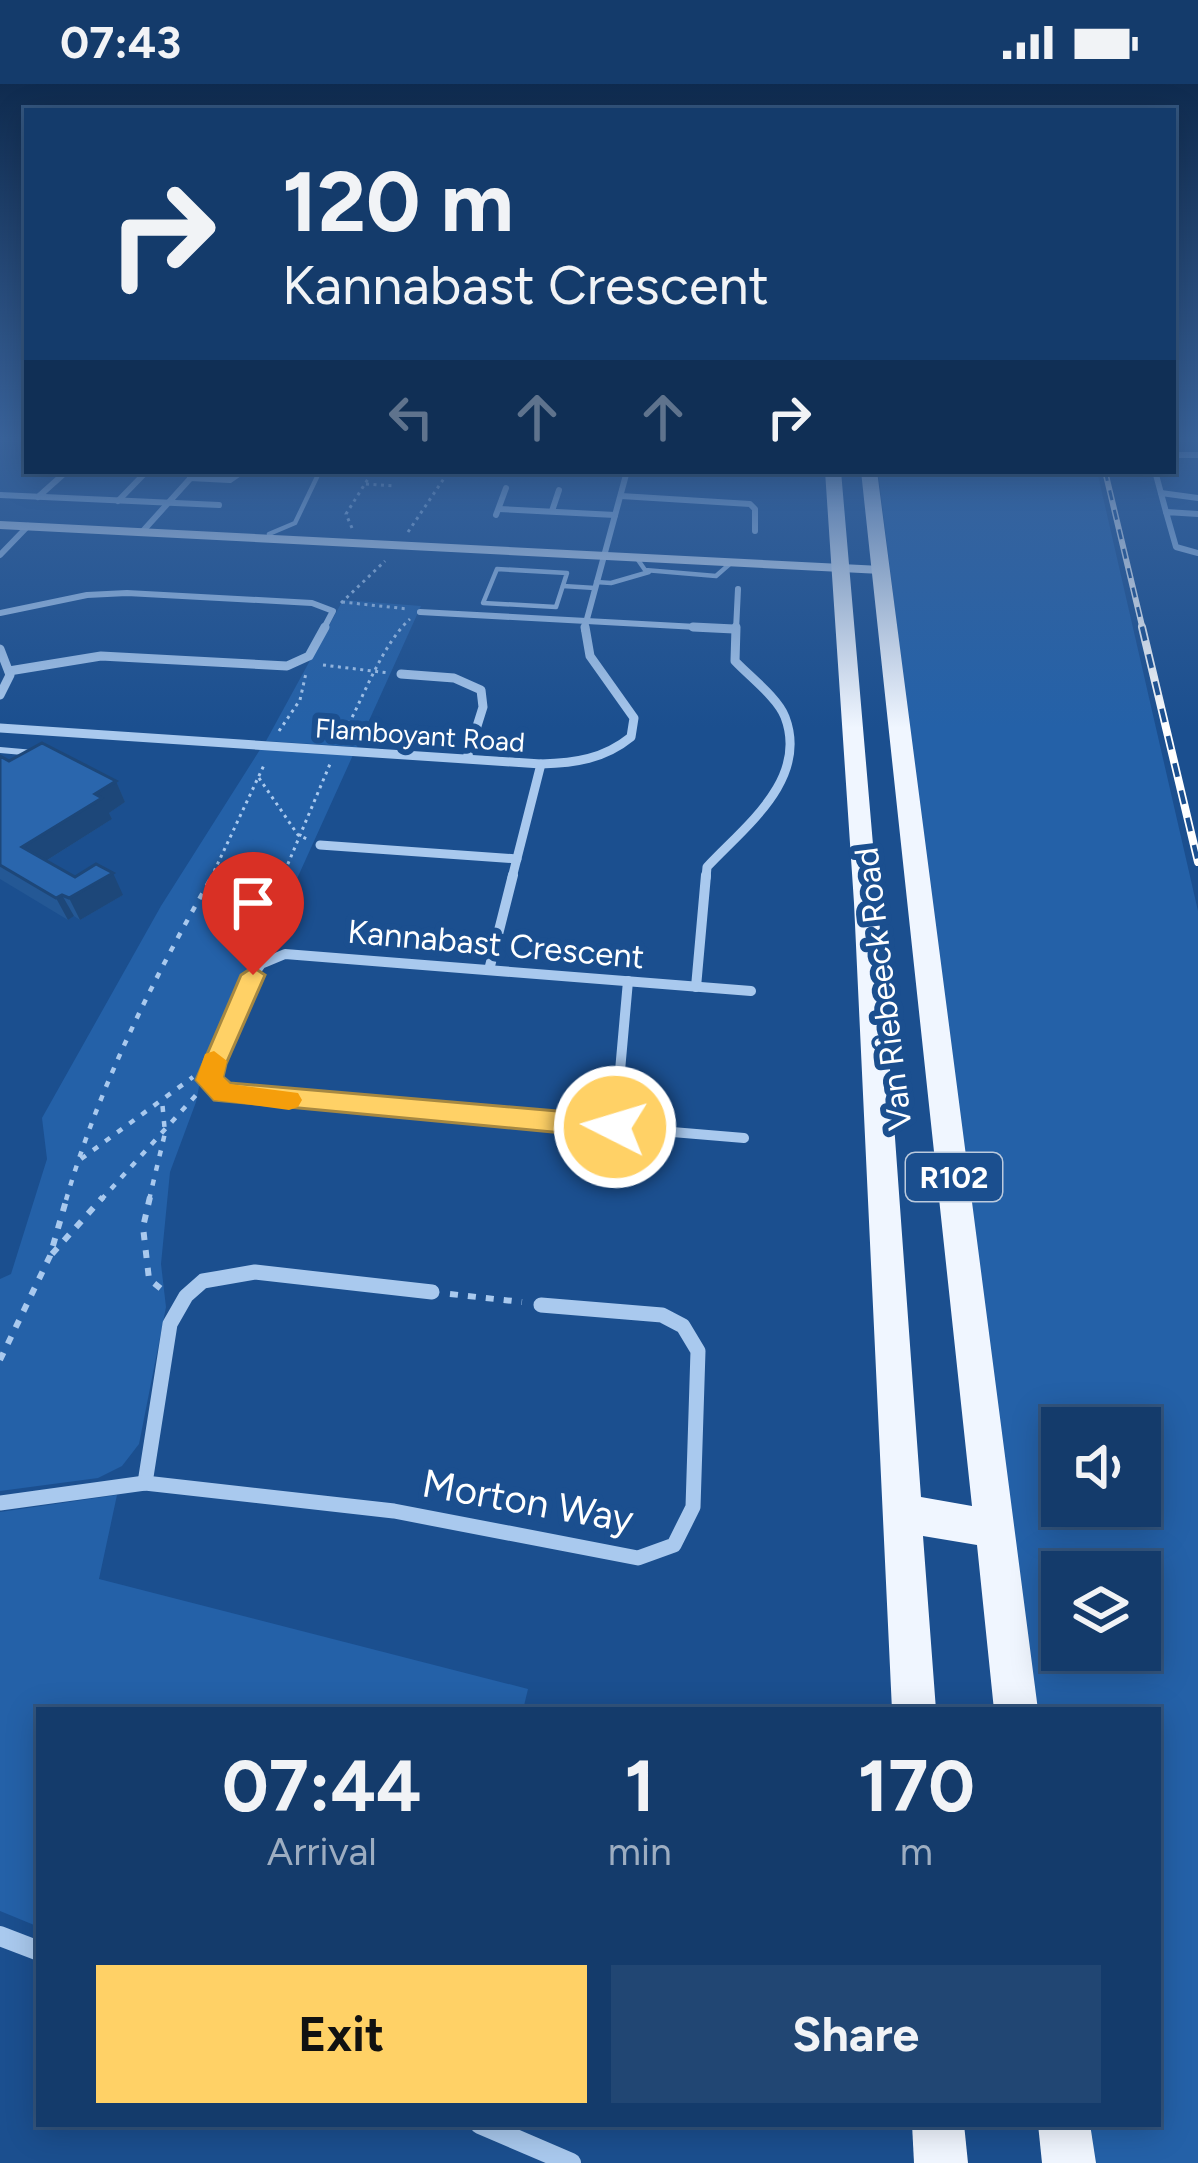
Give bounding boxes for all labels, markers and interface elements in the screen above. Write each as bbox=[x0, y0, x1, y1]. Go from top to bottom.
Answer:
text: 07:43 bbox=[60, 15, 181, 69]
text: 120 m bbox=[282, 151, 514, 252]
icon: right bbox=[84, 156, 240, 312]
text: Kannabast Crescent bbox=[282, 253, 769, 318]
icon: left bbox=[378, 384, 444, 450]
icon: ahead bbox=[504, 384, 570, 450]
icon: ahead bbox=[630, 384, 696, 450]
icon: right bbox=[756, 384, 822, 450]
street label: Flamboyant Road bbox=[314, 711, 526, 759]
street label: Van Riebeeck Road bbox=[846, 845, 920, 1133]
pin bbox=[202, 852, 304, 975]
icon: arrive bbox=[220, 870, 286, 936]
street label: Kannabast Crescent bbox=[346, 912, 646, 976]
position arrow bbox=[552, 1064, 678, 1190]
road number: R102 bbox=[906, 1153, 1002, 1201]
map controls bbox=[1041, 1407, 1161, 1671]
button: sound bbox=[1041, 1407, 1161, 1527]
street label: Morton Way bbox=[419, 1459, 638, 1543]
button: layers bbox=[1041, 1551, 1161, 1671]
text: 07:44 bbox=[222, 1743, 422, 1829]
text: 1 bbox=[625, 1743, 655, 1829]
text: 170 bbox=[858, 1743, 975, 1829]
text: Arrival bbox=[267, 1828, 377, 1875]
text: min bbox=[608, 1828, 672, 1875]
text: m bbox=[900, 1828, 933, 1875]
button: Exit bbox=[96, 1965, 587, 2103]
button: Share bbox=[611, 1965, 1101, 2103]

